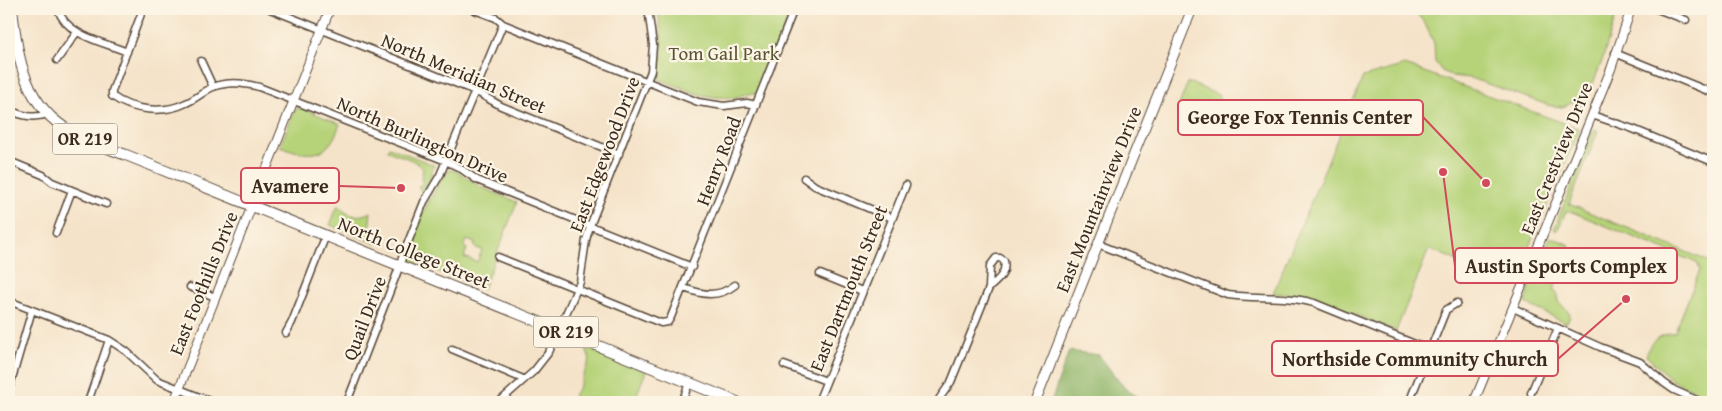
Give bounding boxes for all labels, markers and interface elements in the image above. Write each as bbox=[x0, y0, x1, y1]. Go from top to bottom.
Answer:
street label: North Meridian Street bbox=[377, 26, 551, 120]
park label: Tom Gail Park bbox=[668, 39, 780, 67]
street label: East Edgewood Drive bbox=[561, 72, 647, 236]
street label: East Crestview Drive bbox=[1513, 78, 1599, 238]
street label: North Burlington Drive bbox=[333, 89, 513, 189]
callout: George Fox Tennis Center bbox=[1178, 100, 1423, 135]
street label: East Mountainview Drive bbox=[1048, 101, 1148, 296]
text: George Fox Tennis Center bbox=[1188, 102, 1412, 131]
street label: Henry Road bbox=[688, 112, 748, 210]
road number: OR 219 bbox=[52, 124, 118, 154]
callout: Avamere bbox=[241, 168, 339, 203]
text: Avamere bbox=[251, 171, 329, 200]
street label: East Dartmouth Street bbox=[802, 200, 894, 375]
street label: East Foothills Drive bbox=[161, 207, 245, 359]
street label: North College Street bbox=[334, 209, 494, 295]
callout: Austin Sports Complex bbox=[1455, 248, 1677, 283]
text: Austin Sports Complex bbox=[1465, 251, 1667, 280]
street label: Quail Drive bbox=[335, 272, 393, 364]
road number: OR 219 bbox=[534, 316, 598, 348]
callout: Northside Community Church bbox=[1272, 341, 1558, 376]
text: Northside Community Church bbox=[1282, 344, 1548, 373]

